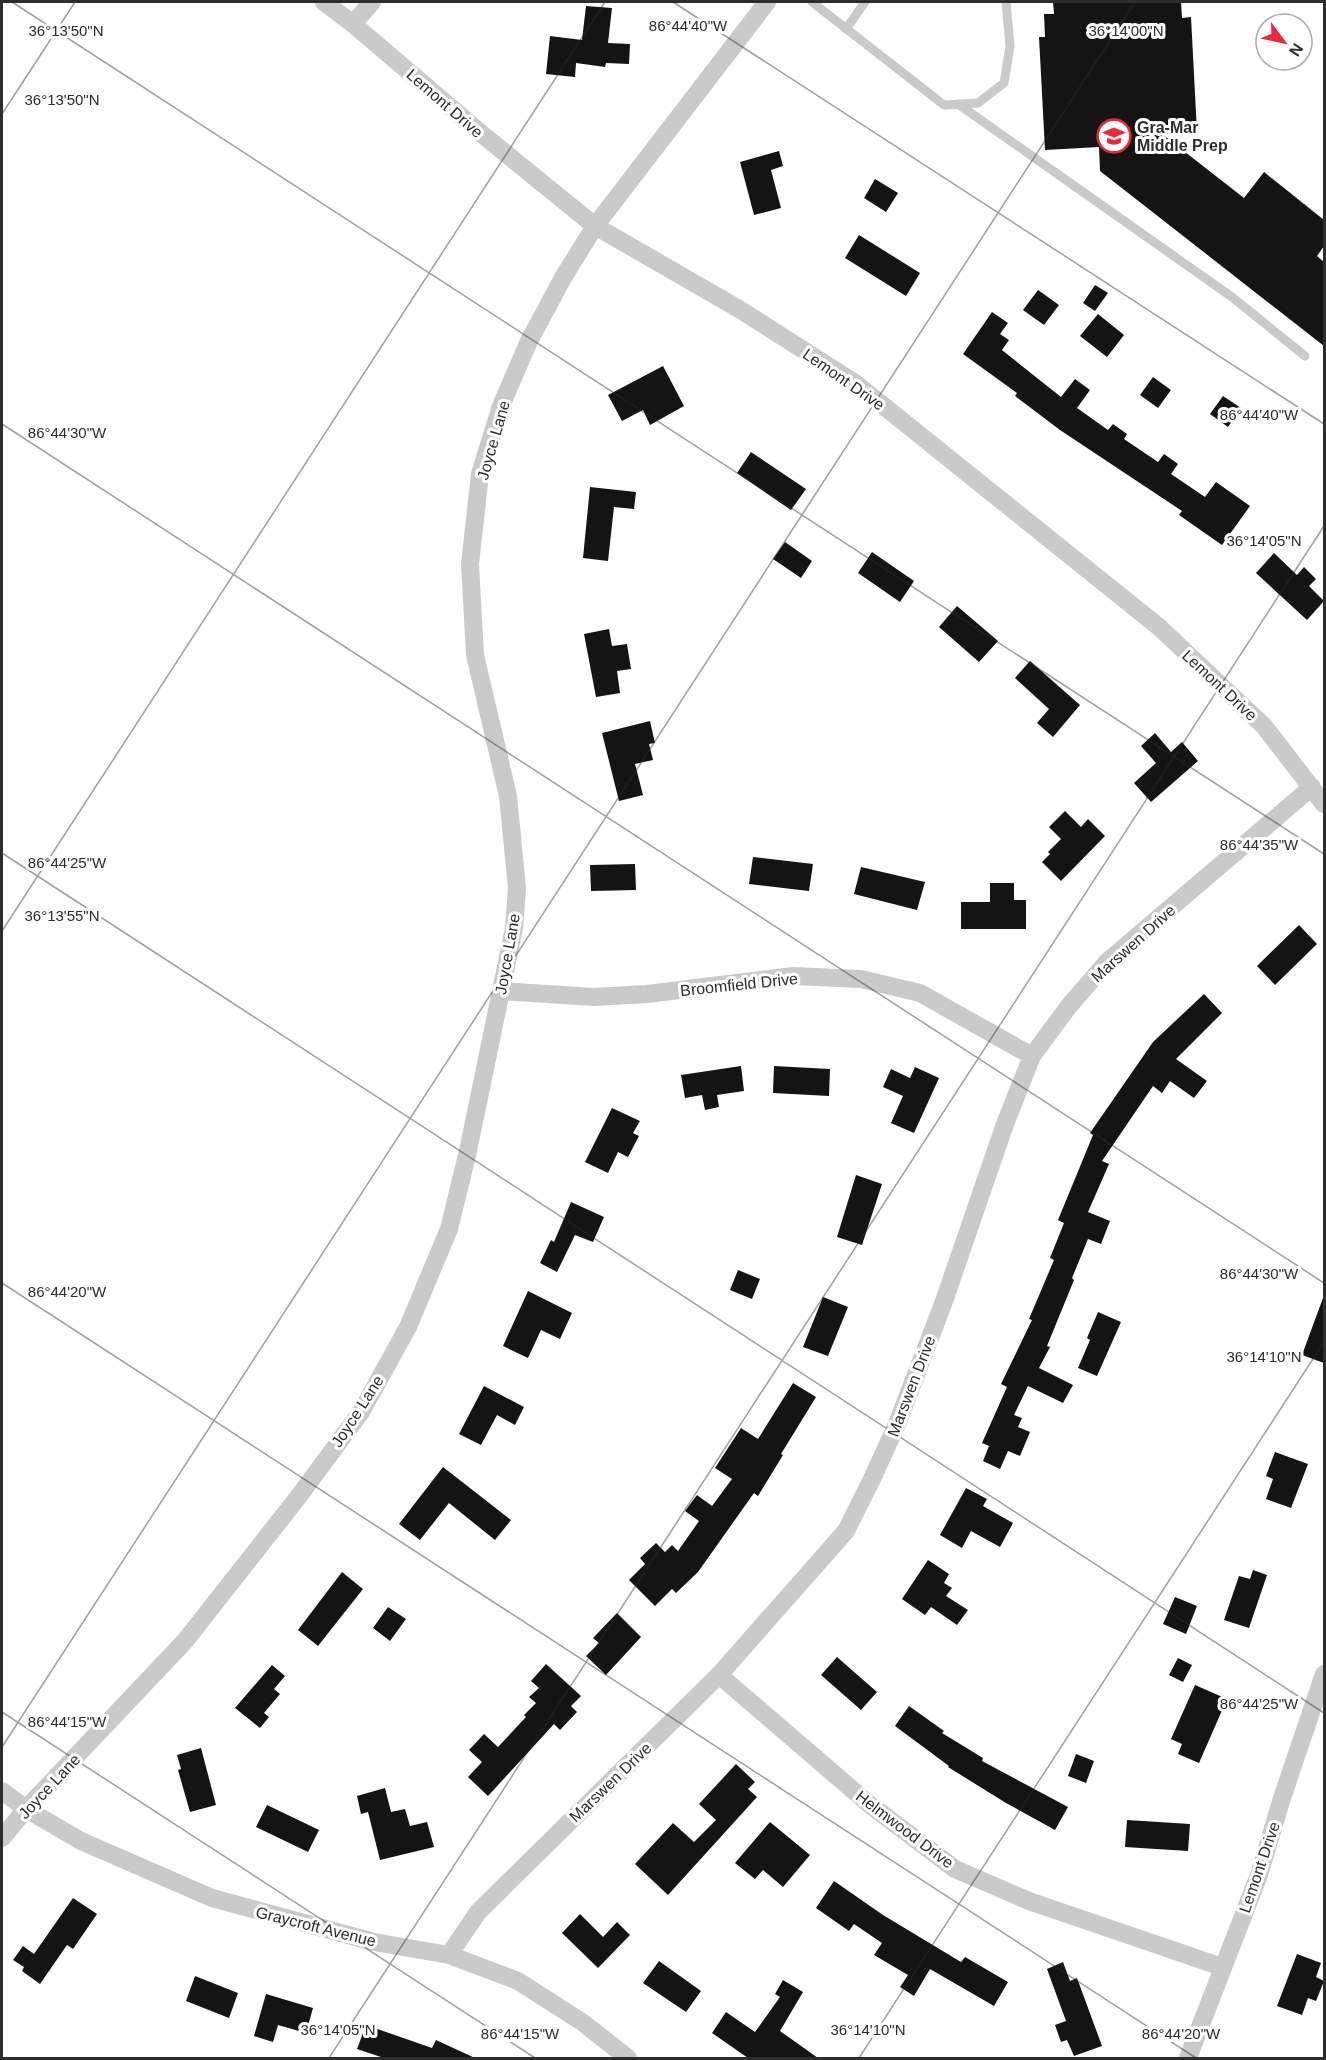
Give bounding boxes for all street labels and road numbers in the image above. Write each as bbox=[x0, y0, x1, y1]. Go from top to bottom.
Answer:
street label: Lemont Drive bbox=[403, 66, 486, 141]
street label: Lemont Drive bbox=[800, 345, 888, 414]
street label: Joyce Lane bbox=[474, 398, 513, 482]
street label: Lemont Drive bbox=[1179, 647, 1260, 724]
street label: Marswen Drive bbox=[1088, 901, 1179, 985]
street label: Joyce Lane bbox=[492, 912, 523, 996]
street label: Broomfield Drive bbox=[679, 970, 799, 999]
street label: Marswen Drive bbox=[884, 1333, 939, 1439]
street label: Joyce Lane bbox=[328, 1372, 387, 1450]
street label: Marswen Drive bbox=[566, 1739, 655, 1826]
street label: Joyce Lane bbox=[15, 1751, 84, 1822]
street label: Helmwood Drive bbox=[853, 1787, 957, 1872]
street label: Lemont Drive bbox=[1236, 1819, 1283, 1915]
street label: Graycroft Avenue bbox=[254, 1903, 378, 1950]

